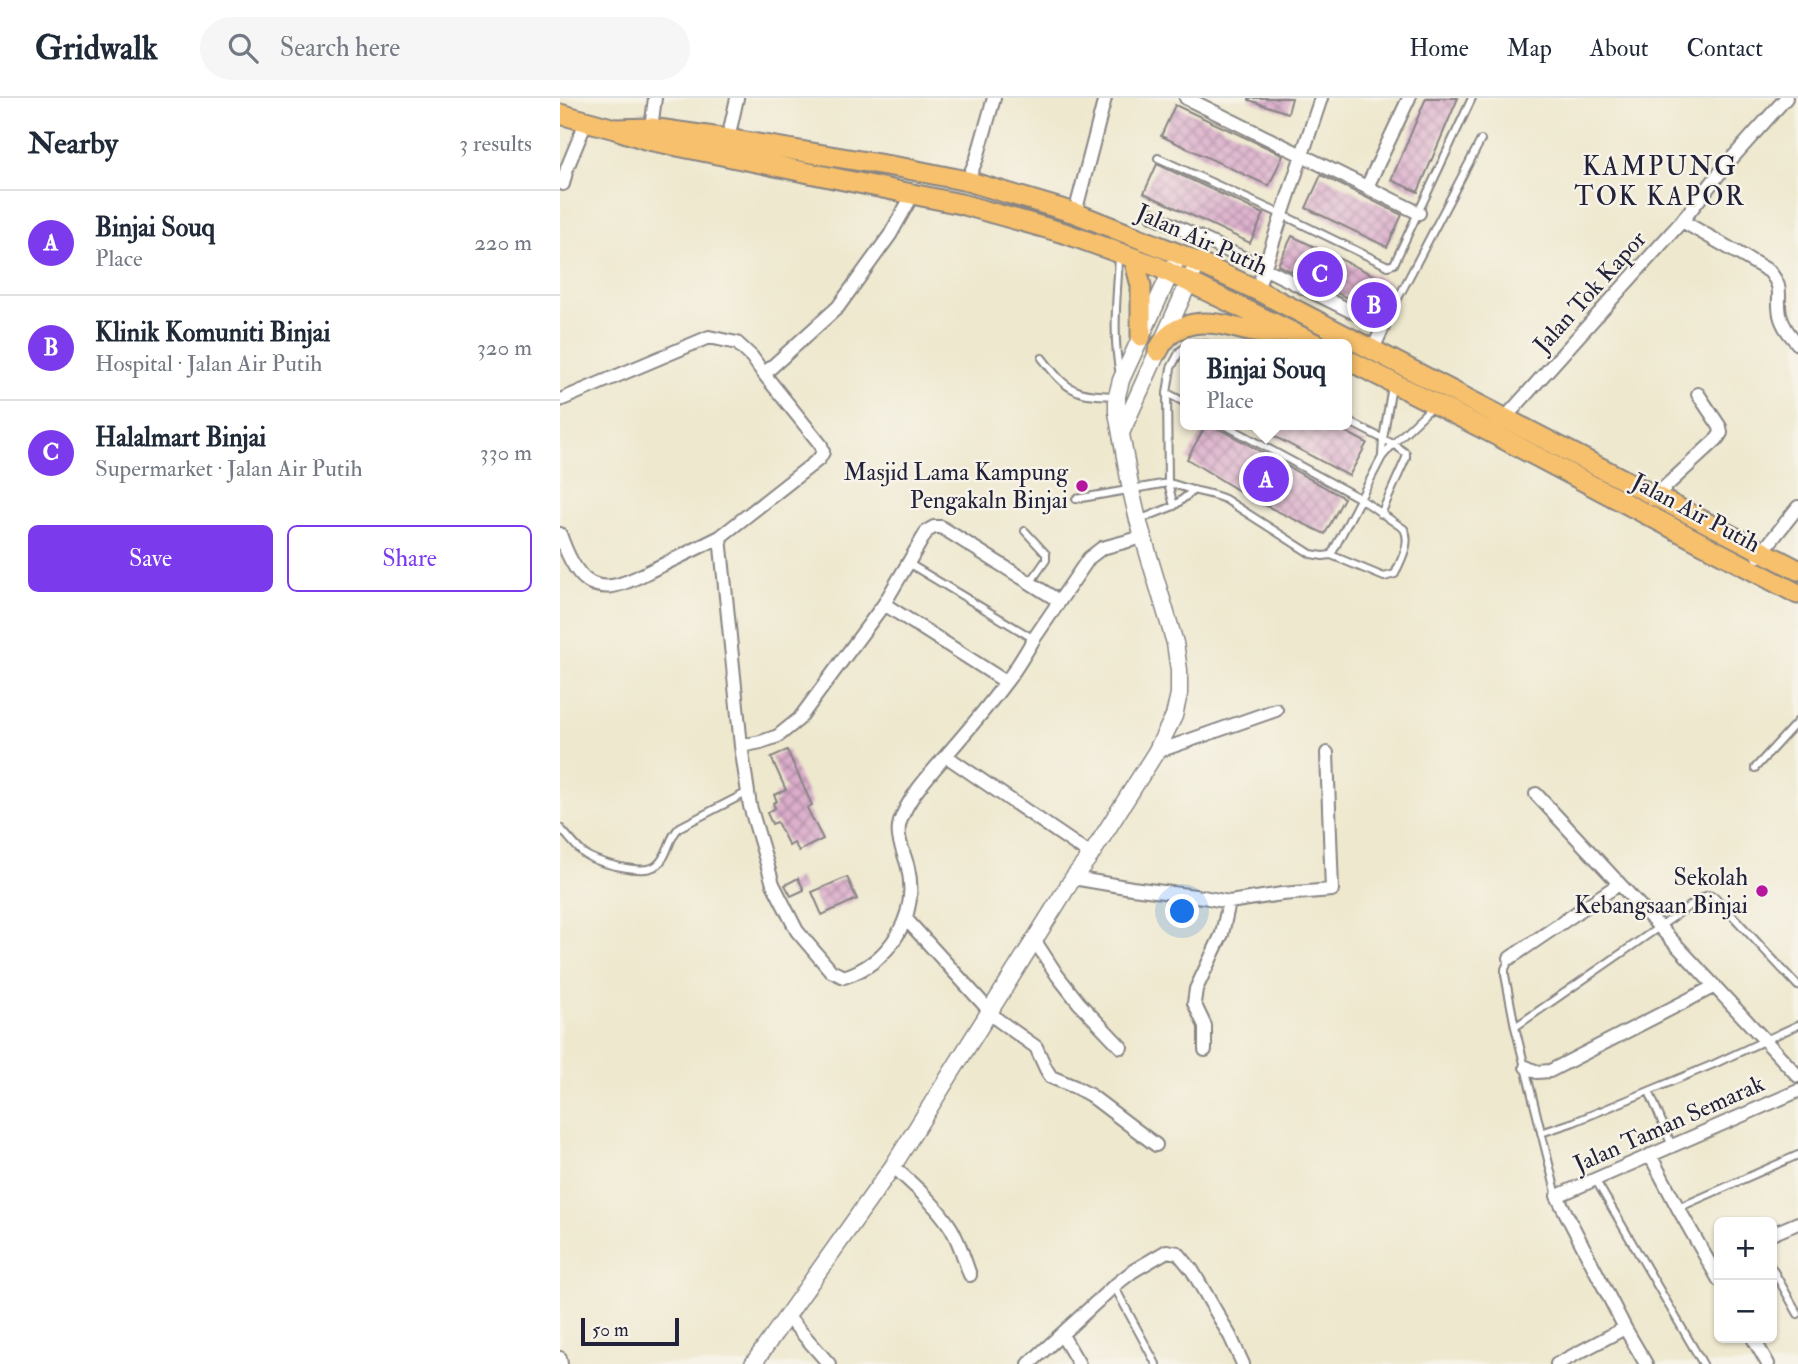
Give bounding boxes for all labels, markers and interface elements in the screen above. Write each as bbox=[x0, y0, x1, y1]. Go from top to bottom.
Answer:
search box bbox=[200, 17, 690, 80]
text: Gridwalk bbox=[35, 28, 158, 69]
icon: search bbox=[224, 29, 262, 67]
text: Search here bbox=[280, 32, 400, 64]
text: Home bbox=[1409, 33, 1469, 64]
text: Map bbox=[1507, 33, 1552, 64]
text: About bbox=[1590, 33, 1649, 64]
text: Contact bbox=[1687, 33, 1763, 64]
text: Nearby bbox=[28, 125, 118, 162]
text: 3 results bbox=[459, 129, 532, 158]
district label: KAMPUNG TOK KAPOR bbox=[1574, 151, 1746, 213]
street label: Jalan Air Putih bbox=[1130, 197, 1273, 283]
text: Binjai Souq bbox=[95, 212, 215, 244]
street label: Jalan Tok Kapor bbox=[1526, 224, 1653, 361]
text: A bbox=[44, 228, 58, 257]
text: 220 m bbox=[474, 228, 532, 257]
text: Place bbox=[95, 244, 143, 273]
pin: C bbox=[1297, 248, 1343, 300]
pin: B bbox=[1351, 279, 1397, 331]
text: Klinik Komuniti Binjai bbox=[95, 317, 330, 349]
text: B bbox=[43, 333, 59, 362]
text: 320 m bbox=[477, 333, 532, 362]
popup bbox=[1180, 339, 1352, 430]
text: Hospital · Jalan Air Putih bbox=[95, 349, 322, 378]
text: Binjai Souq bbox=[1206, 354, 1326, 386]
text: Place bbox=[1206, 386, 1254, 415]
text: Halalmart Binjai bbox=[95, 422, 266, 454]
text: C bbox=[43, 438, 59, 467]
text: 330 m bbox=[480, 438, 532, 467]
pin: A bbox=[1243, 453, 1289, 505]
text: Supermarket · Jalan Air Putih bbox=[95, 454, 363, 483]
place label: Masjid Lama Kampung Pengakaln Binjai bbox=[843, 457, 1069, 516]
street label: Jalan Air Putih bbox=[1625, 466, 1766, 560]
marker: Masjid Lama Kampung Pengakaln Binjai bbox=[1074, 478, 1090, 494]
button: Save bbox=[28, 525, 273, 592]
button: Share bbox=[287, 525, 532, 592]
place label: Sekolah Kebangsaan Binjai bbox=[1574, 862, 1748, 921]
marker: Sekolah Kebangsaan Binjai bbox=[1754, 883, 1770, 899]
your location bbox=[1165, 894, 1199, 928]
street label: Jalan Taman Semarak bbox=[1568, 1068, 1770, 1180]
map controls bbox=[1714, 1217, 1777, 1343]
button: + bbox=[1714, 1217, 1777, 1280]
button: − bbox=[1714, 1280, 1777, 1343]
scale bar bbox=[581, 1315, 679, 1347]
text: 50 m bbox=[592, 1318, 629, 1342]

